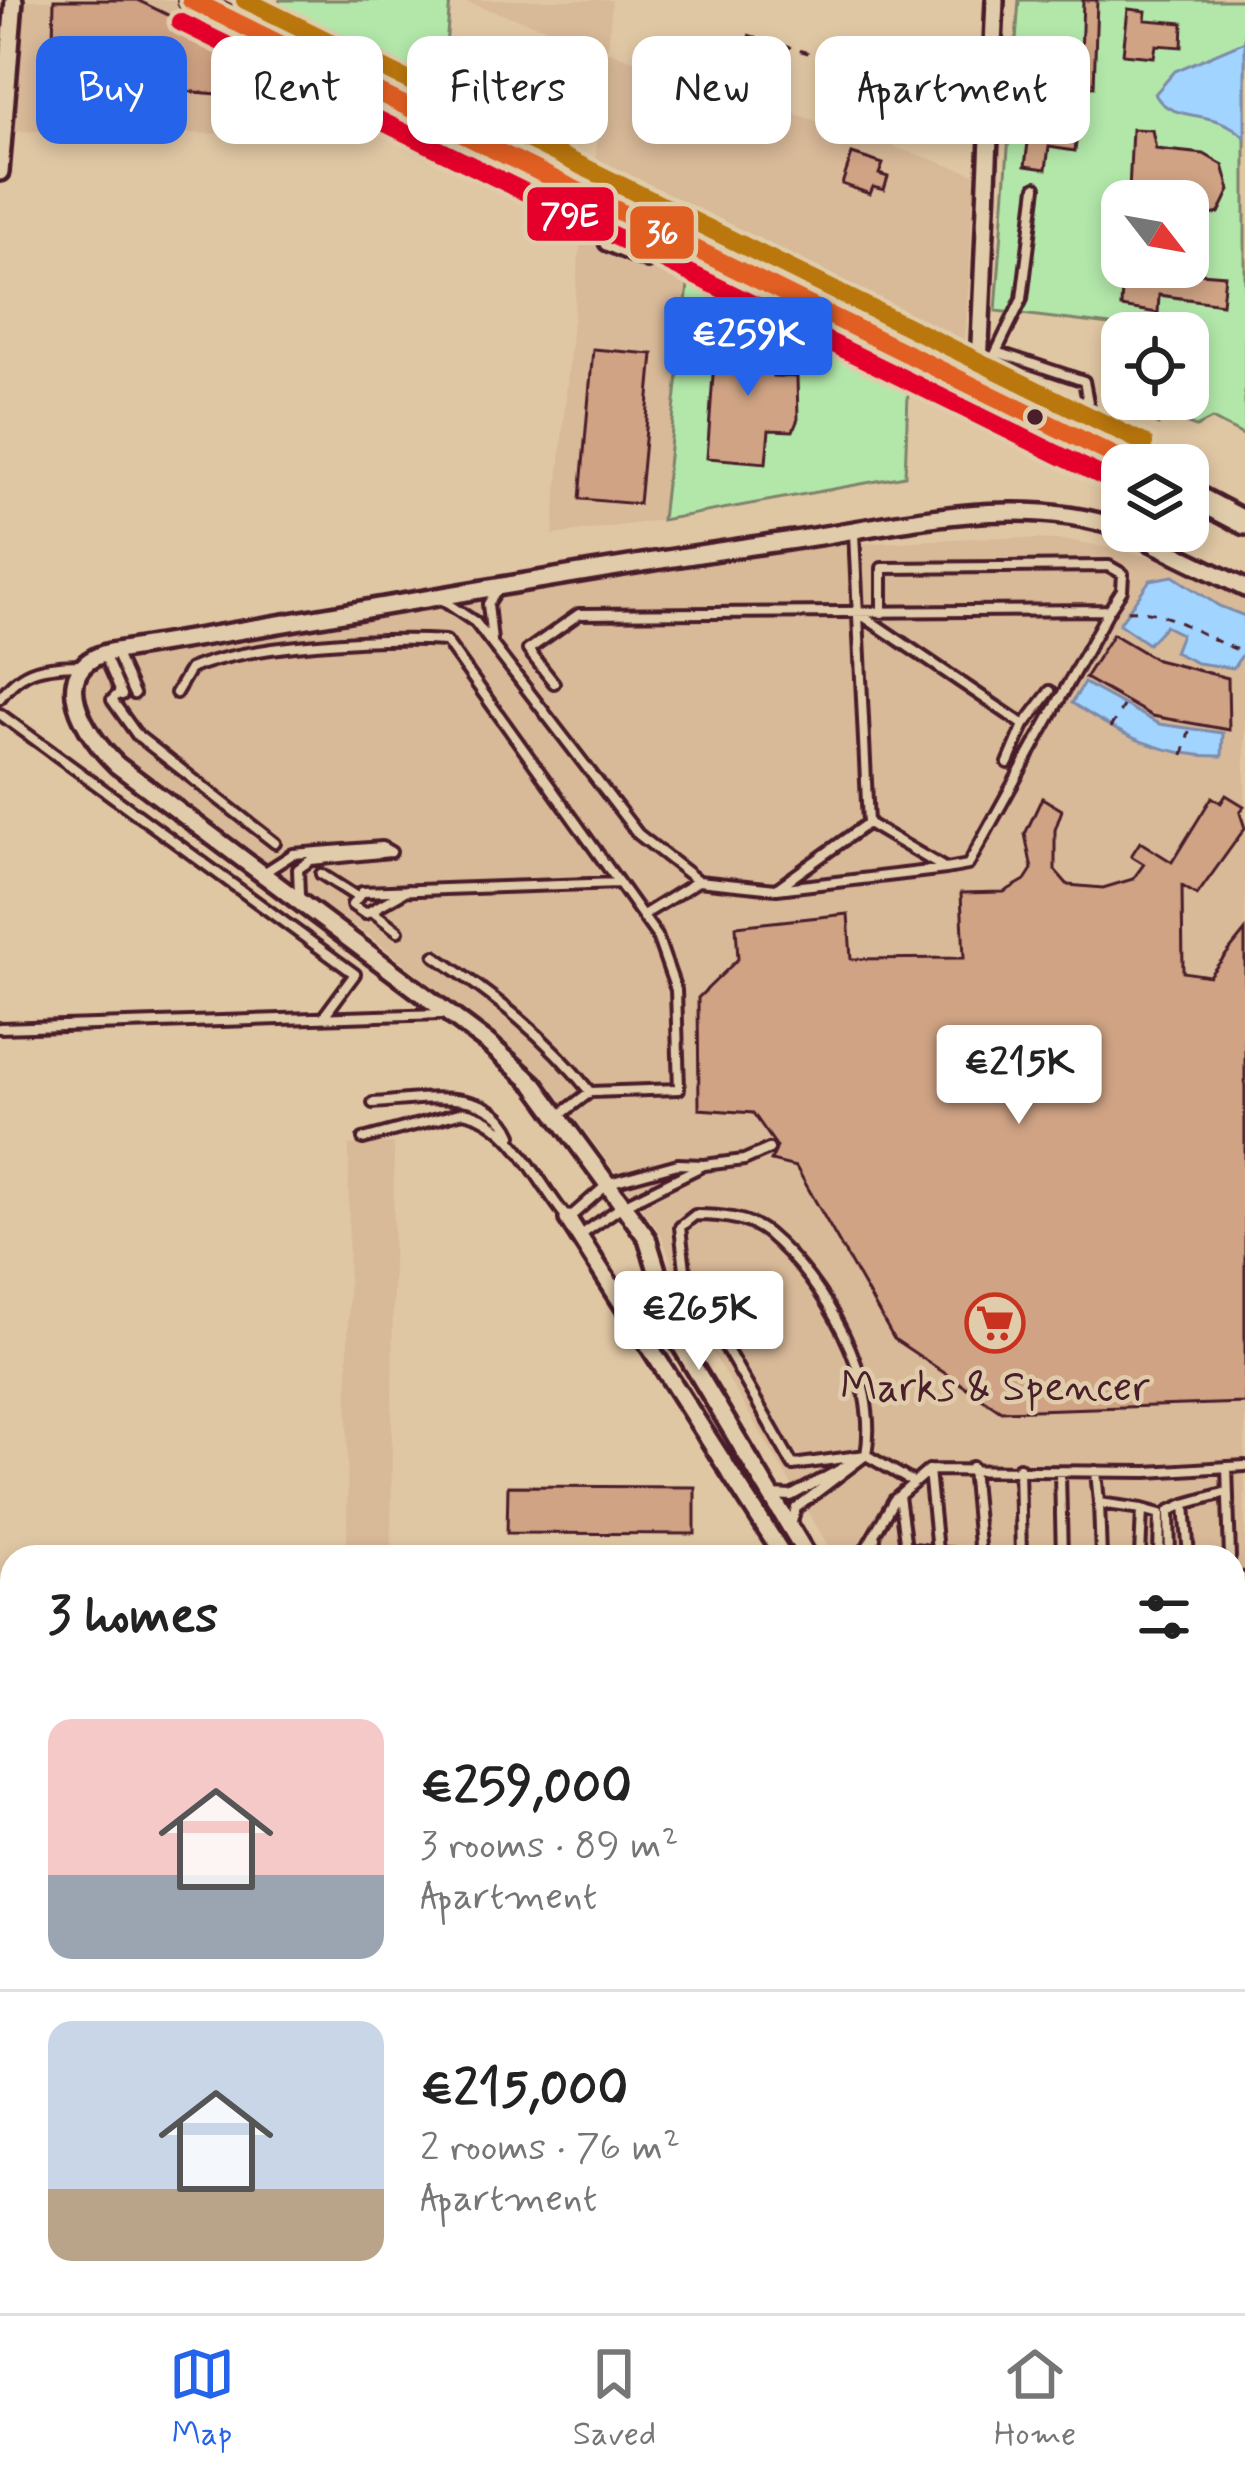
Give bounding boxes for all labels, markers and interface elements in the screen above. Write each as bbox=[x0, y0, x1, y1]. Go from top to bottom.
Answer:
chip: Buy bbox=[36, 36, 187, 144]
chip: Rent bbox=[211, 36, 383, 144]
chip: Filters bbox=[407, 36, 608, 144]
chip: New bbox=[632, 36, 791, 144]
chip: Apartment bbox=[815, 36, 1090, 144]
north arrow bbox=[1101, 180, 1209, 288]
map controls bbox=[1101, 180, 1209, 552]
line badge: 79Ε bbox=[525, 185, 616, 243]
text: 79Ε bbox=[540, 195, 600, 239]
line badge: 36 bbox=[628, 204, 696, 261]
text: 36 bbox=[645, 213, 679, 257]
pin: €259K bbox=[664, 297, 832, 399]
text: €259K bbox=[691, 310, 805, 361]
button: locate bbox=[1101, 312, 1209, 420]
unlabelled marker bbox=[1024, 406, 1046, 428]
button: layers bbox=[1101, 444, 1209, 552]
pin: €215K bbox=[935, 1025, 1103, 1127]
text: €215K bbox=[964, 1038, 1074, 1089]
pin: €265K bbox=[615, 1271, 783, 1373]
text: €265K bbox=[641, 1284, 757, 1335]
supermarket icon: Marks & Spencer bbox=[964, 1292, 1026, 1354]
place label: Marks & Spencer bbox=[840, 1361, 1150, 1416]
text: 3 homes bbox=[48, 1584, 218, 1650]
icon: filters bbox=[1131, 1584, 1197, 1650]
text: €259,000 bbox=[420, 1755, 632, 1821]
icon: home bbox=[144, 1767, 288, 1911]
text: 3 rooms · 89 m² bbox=[420, 1821, 679, 1872]
text: Apartment bbox=[420, 1872, 597, 1923]
text: €215,000 bbox=[420, 2057, 628, 2123]
icon: home bbox=[144, 2069, 288, 2213]
text: 2 rooms · 76 m² bbox=[420, 2123, 680, 2174]
text: Apartment bbox=[420, 2174, 597, 2225]
tab: Map bbox=[169, 2341, 235, 2457]
tab: Saved bbox=[573, 2341, 656, 2457]
tab: Home bbox=[994, 2341, 1076, 2457]

